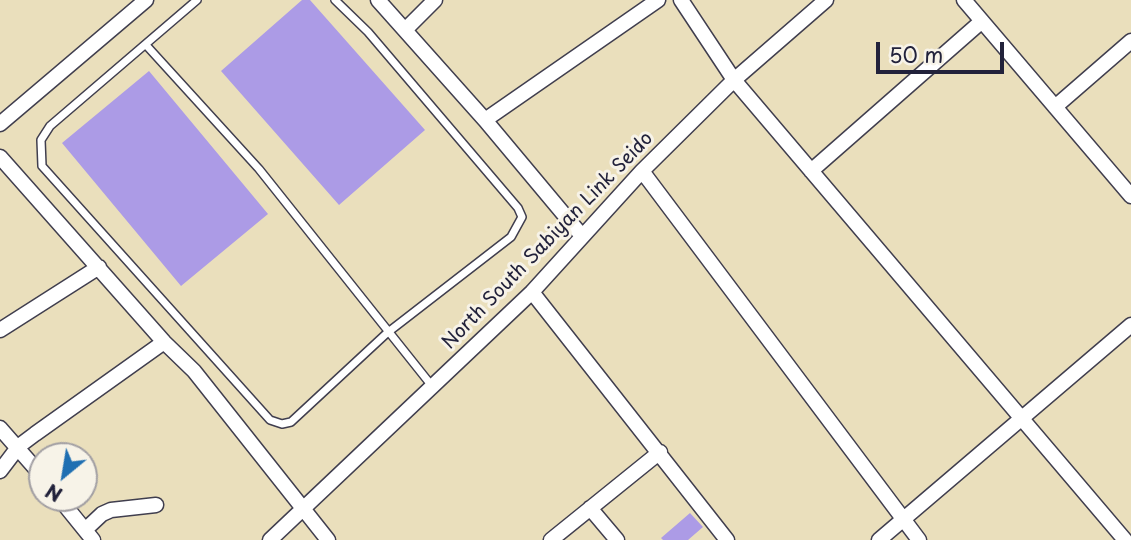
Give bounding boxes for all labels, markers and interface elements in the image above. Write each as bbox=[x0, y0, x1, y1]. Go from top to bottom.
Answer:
scale bar bbox=[879, 28, 1007, 72]
text: 50 m bbox=[889, 38, 943, 70]
street label: North South Sabiyan Link Seido bbox=[438, 128, 658, 354]
north arrow bbox=[28, 442, 98, 512]
text: N bbox=[40, 478, 67, 509]

